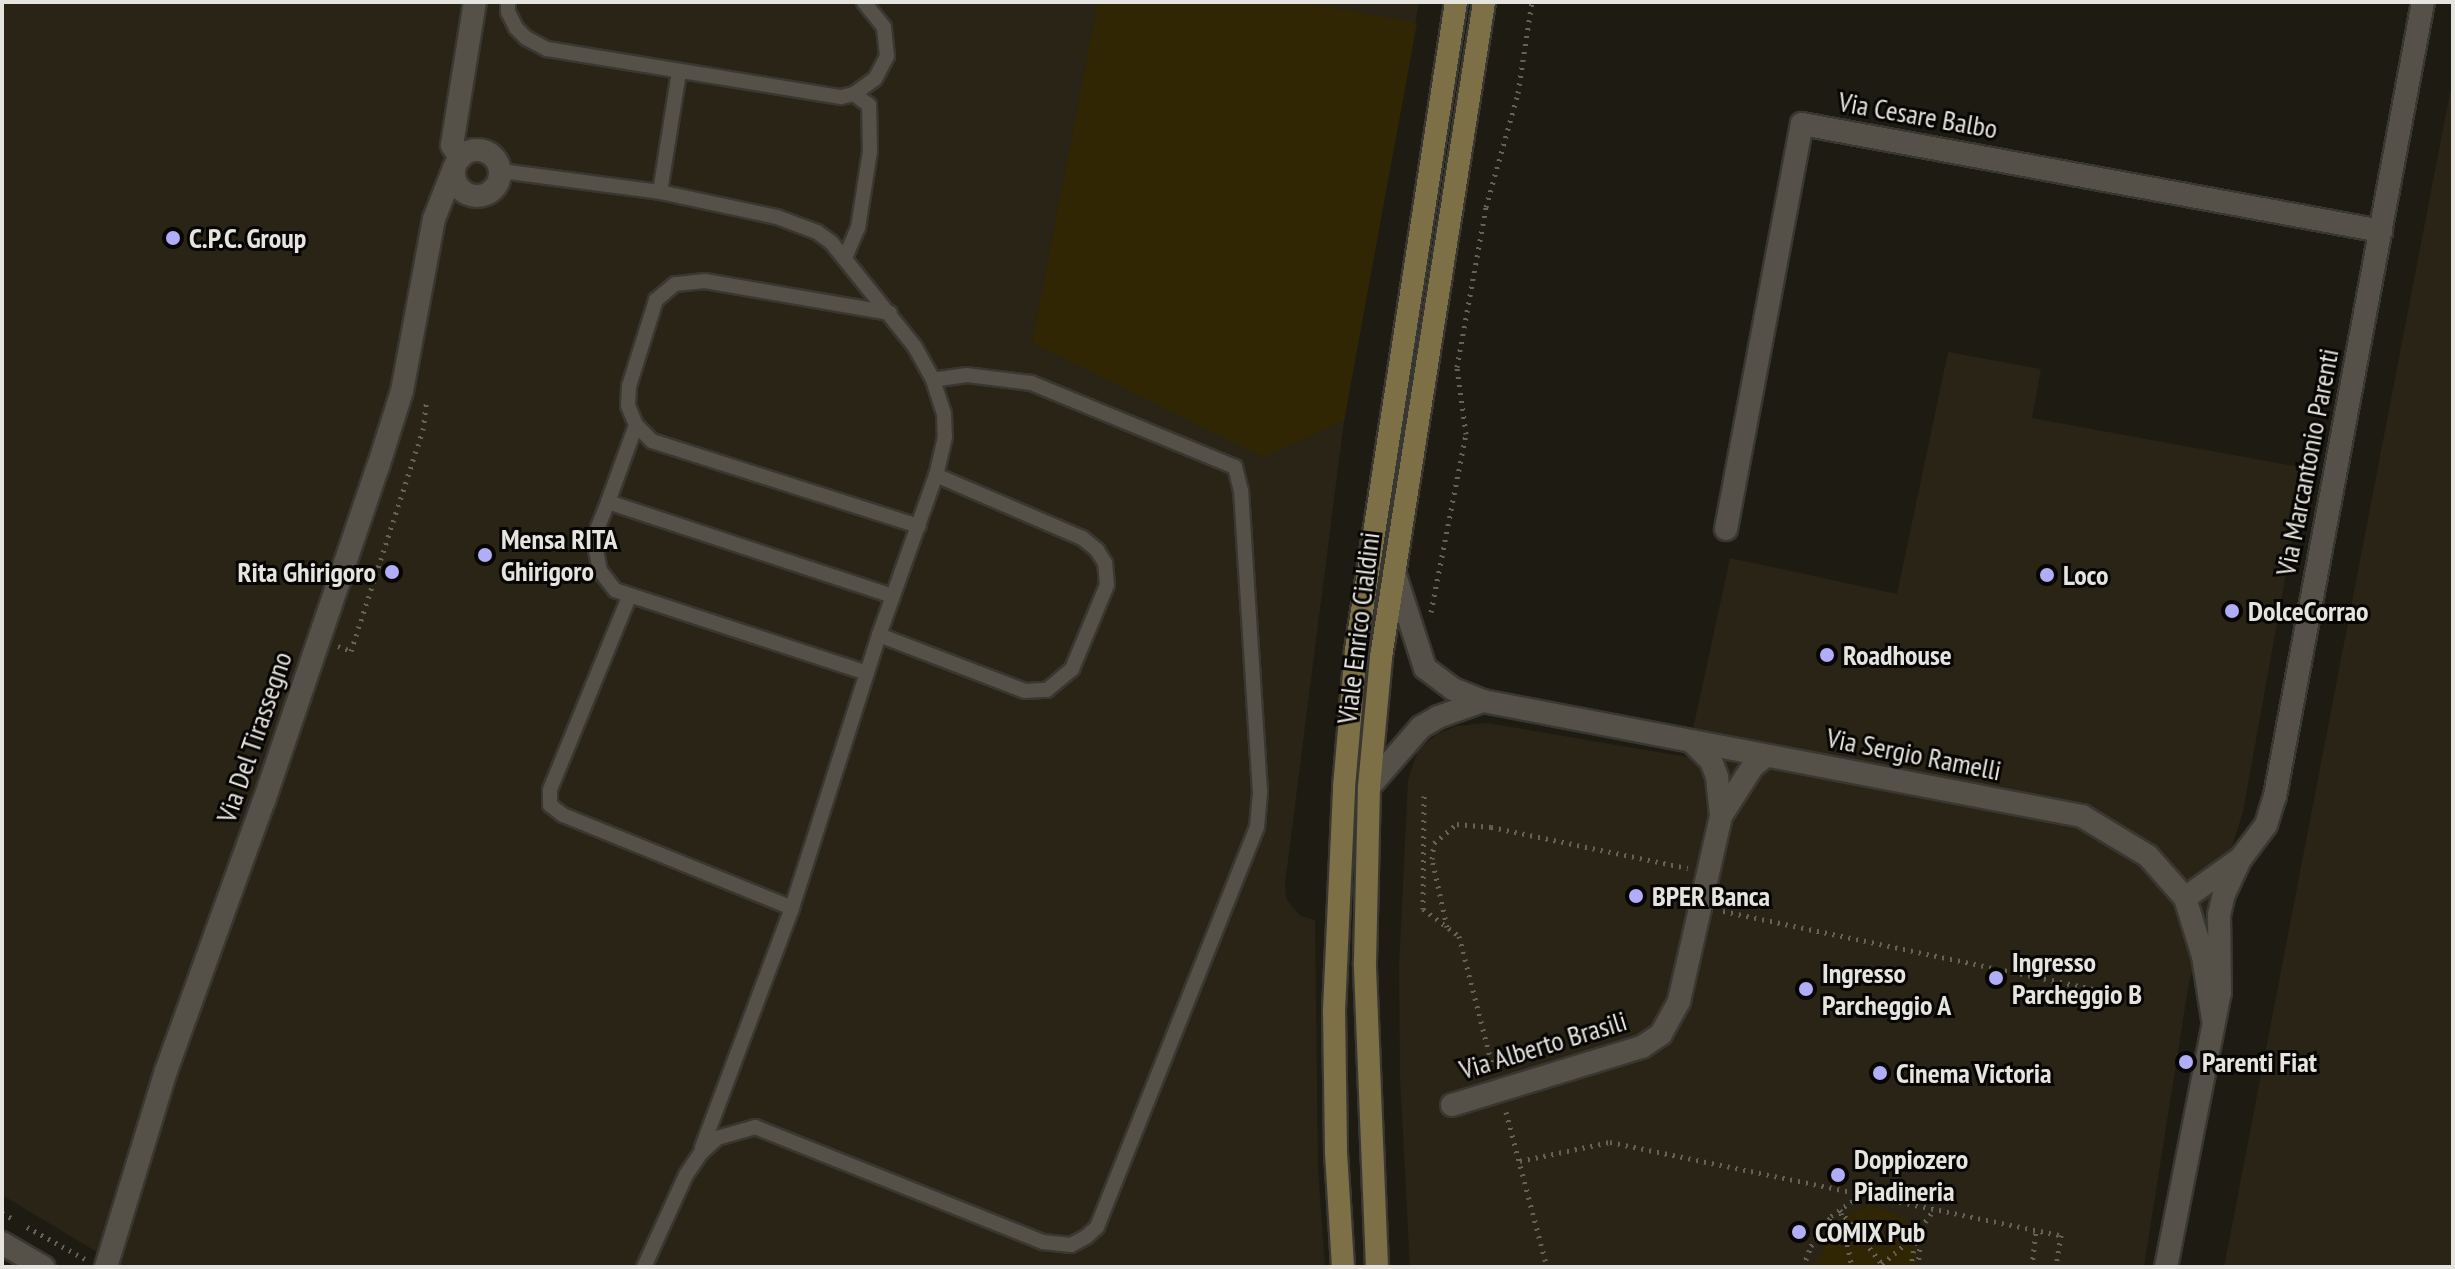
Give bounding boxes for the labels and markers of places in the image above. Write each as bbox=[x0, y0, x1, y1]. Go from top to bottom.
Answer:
place label: C.P.C. Group bbox=[189, 221, 308, 255]
marker: C.P.C. Group bbox=[164, 229, 182, 247]
place label: Mensa RITA Ghirigoro bbox=[501, 522, 617, 588]
marker: Mensa RITA Ghirigoro bbox=[476, 546, 494, 564]
place label: Rita Ghirigoro bbox=[237, 555, 376, 589]
place label: Loco bbox=[2063, 558, 2108, 592]
marker: Rita Ghirigoro bbox=[383, 563, 401, 581]
marker: Loco bbox=[2038, 566, 2056, 584]
place label: DolceCorrao bbox=[2248, 594, 2369, 628]
marker: DolceCorrao bbox=[2223, 602, 2241, 620]
place label: Roadhouse bbox=[1843, 638, 1952, 672]
marker: Roadhouse bbox=[1818, 646, 1836, 664]
place label: BPER Banca bbox=[1652, 879, 1770, 913]
marker: BPER Banca bbox=[1627, 887, 1645, 905]
place label: Ingresso Parcheggio B bbox=[2012, 945, 2142, 1011]
place label: Ingresso Parcheggio A bbox=[1822, 956, 1952, 1022]
marker: Ingresso Parcheggio B bbox=[1987, 969, 2005, 987]
marker: Ingresso Parcheggio A bbox=[1797, 980, 1815, 998]
place label: Parenti Fiat bbox=[2202, 1045, 2317, 1079]
marker: Parenti Fiat bbox=[2177, 1053, 2195, 1071]
place label: Cinema Victoria bbox=[1896, 1056, 2052, 1090]
marker: Cinema Victoria bbox=[1871, 1064, 1889, 1082]
place label: Doppiozero Piadineria bbox=[1854, 1142, 1968, 1208]
marker: Doppiozero Piadineria bbox=[1829, 1166, 1847, 1184]
place label: COMIX Pub bbox=[1815, 1215, 1926, 1249]
marker: COMIX Pub bbox=[1790, 1223, 1808, 1241]

